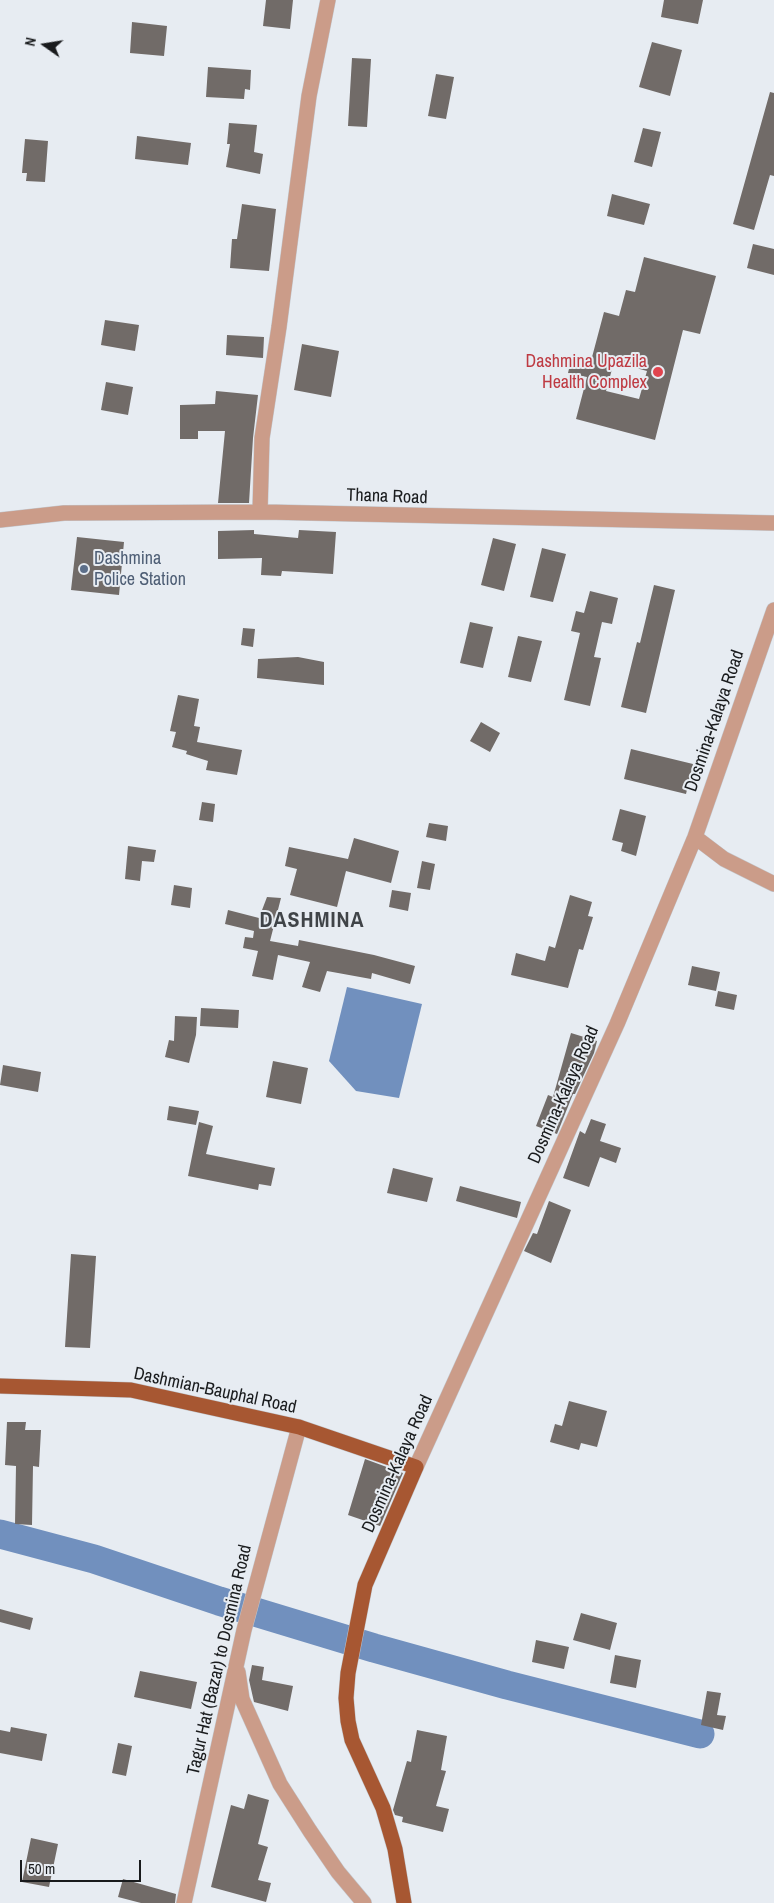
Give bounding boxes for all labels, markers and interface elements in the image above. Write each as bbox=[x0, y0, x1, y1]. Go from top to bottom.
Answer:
north arrow bbox=[20, 20, 70, 70]
text: N bbox=[21, 36, 40, 48]
place label: Dashmina Upazila Health Complex bbox=[526, 351, 647, 394]
marker: Dashmina Upazila Health Complex bbox=[651, 365, 665, 379]
street label: Thana Road bbox=[346, 485, 428, 509]
place label: Dashmina Police Station bbox=[94, 548, 186, 590]
marker: Dashmina Police Station bbox=[78, 563, 90, 575]
street label: Dosmina-Kalaya Road bbox=[681, 647, 749, 795]
district label: DASHMINA bbox=[258, 908, 366, 934]
street label: Dosmina-Kalaya Road bbox=[524, 1023, 604, 1167]
street label: Dashmian-Bauphal Road bbox=[132, 1363, 298, 1419]
street label: Dosmina-Kalaya Road bbox=[358, 1392, 438, 1536]
street label: Tagur Hat (Bazar) to Dosmina Road bbox=[183, 1543, 257, 1777]
scale bar bbox=[22, 1850, 144, 1882]
text: 50 m bbox=[28, 1858, 55, 1879]

